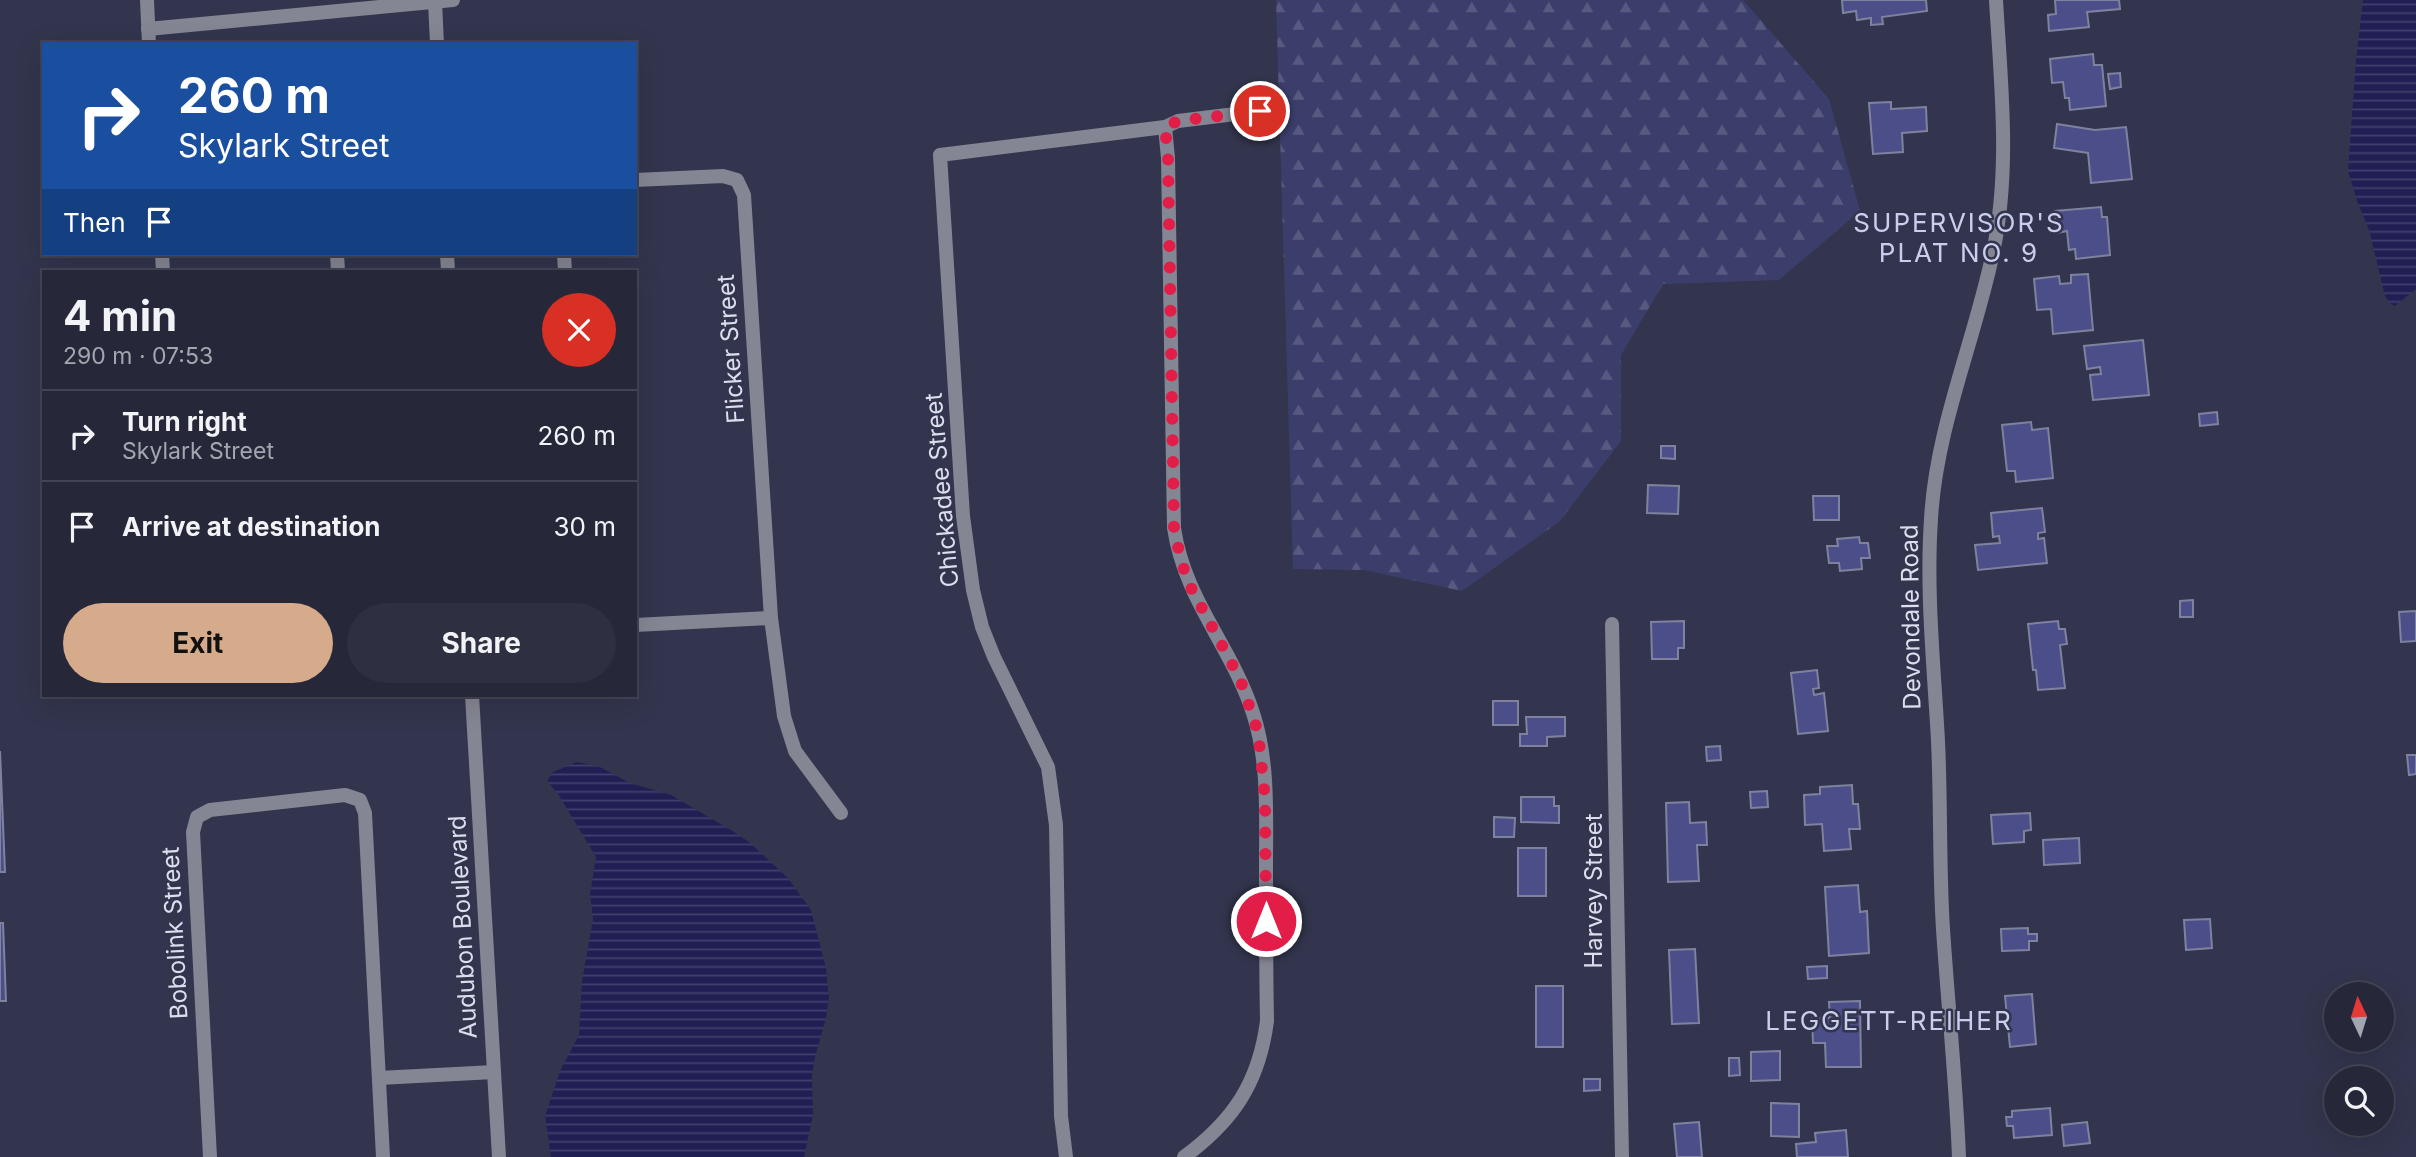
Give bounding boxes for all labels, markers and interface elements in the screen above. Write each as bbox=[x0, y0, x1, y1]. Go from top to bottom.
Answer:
text: 260 m bbox=[178, 66, 330, 125]
icon: right bbox=[63, 70, 154, 161]
pin bbox=[1230, 81, 1290, 141]
icon: arrive bbox=[1241, 92, 1279, 130]
text: Skylark Street bbox=[178, 126, 389, 165]
icon: arrive bbox=[140, 203, 178, 241]
text: Then bbox=[63, 207, 126, 238]
district label: SUPERVISOR'S PLAT NO. 9 bbox=[1853, 207, 2065, 268]
street label: Flicker Street bbox=[711, 273, 750, 425]
text: 4 min bbox=[63, 290, 177, 341]
button: close bbox=[542, 293, 616, 367]
text: 290 m · 07:53 bbox=[63, 342, 213, 370]
street label: Chickadee Street bbox=[919, 391, 964, 588]
text: Turn right bbox=[122, 406, 247, 437]
icon: right bbox=[63, 417, 101, 455]
text: 260 m bbox=[538, 420, 616, 451]
text: Skylark Street bbox=[122, 437, 274, 465]
icon: arrive bbox=[63, 508, 101, 546]
text: Arrive at destination bbox=[122, 511, 381, 542]
text: 30 m bbox=[553, 511, 616, 542]
street label: Devondale Road bbox=[1894, 524, 1927, 710]
button: Exit bbox=[63, 603, 333, 683]
button: Share bbox=[347, 603, 616, 683]
street label: Harvey Street bbox=[1579, 813, 1608, 969]
street label: Audubon Boulevard bbox=[442, 815, 483, 1039]
street label: Bobolink Street bbox=[155, 846, 193, 1020]
position arrow bbox=[1229, 884, 1303, 958]
north arrow bbox=[2324, 982, 2394, 1052]
map controls bbox=[2324, 982, 2394, 1136]
district label: LEGGETT-REIHER bbox=[1765, 1005, 2013, 1036]
button: search bbox=[2324, 1066, 2394, 1136]

